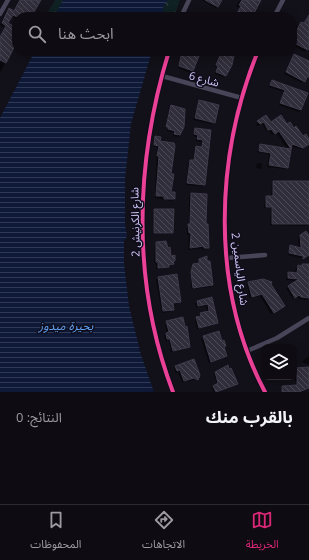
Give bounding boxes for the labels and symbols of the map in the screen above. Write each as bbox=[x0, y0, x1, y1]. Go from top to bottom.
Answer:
street label: شارع 6 bbox=[187, 67, 221, 91]
street label: شارع الكرنيش 2 bbox=[126, 187, 144, 257]
street label: شارع الياسمين 2 bbox=[228, 232, 252, 307]
water label: بحيرة ميدوز bbox=[38, 317, 94, 334]

